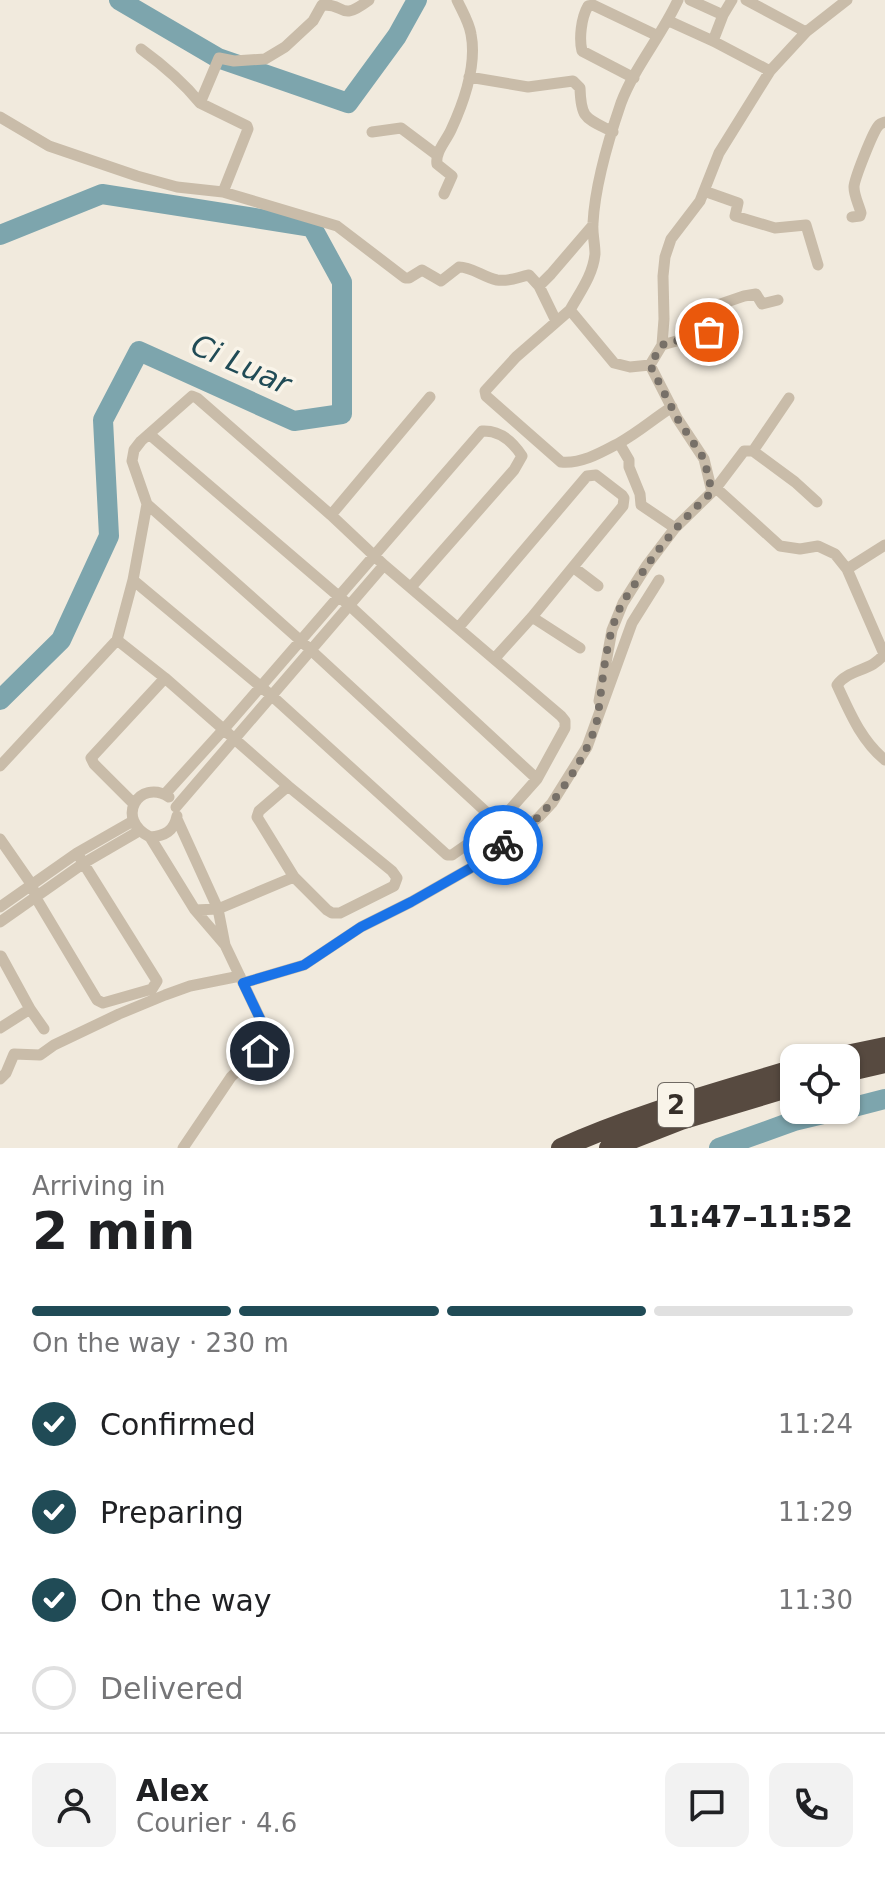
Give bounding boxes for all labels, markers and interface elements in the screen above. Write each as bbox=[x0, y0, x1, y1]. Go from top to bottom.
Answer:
pin bbox=[675, 298, 743, 366]
icon: bag bbox=[687, 310, 731, 354]
water label: Ci Luar bbox=[186, 327, 298, 402]
courier bbox=[463, 805, 543, 885]
icon: bike bbox=[481, 823, 525, 867]
pin bbox=[226, 1017, 294, 1085]
icon: home bbox=[238, 1029, 282, 1073]
map controls bbox=[780, 1044, 860, 1124]
button: locate bbox=[780, 1044, 860, 1124]
road number: 2 bbox=[658, 1083, 694, 1127]
text: Arriving in bbox=[32, 1171, 166, 1201]
text: 11:47–11:52 bbox=[647, 1199, 853, 1234]
text: 2 min bbox=[32, 1201, 195, 1261]
text: On the way · 230 m bbox=[32, 1328, 289, 1358]
icon: check bbox=[32, 1402, 76, 1446]
text: Confirmed bbox=[100, 1407, 256, 1442]
text: 11:24 bbox=[778, 1409, 853, 1439]
icon: check bbox=[32, 1490, 76, 1534]
text: Preparing bbox=[100, 1495, 244, 1530]
text: 11:29 bbox=[778, 1497, 853, 1527]
icon: check bbox=[32, 1578, 76, 1622]
text: On the way bbox=[100, 1583, 272, 1618]
text: 11:30 bbox=[778, 1585, 853, 1615]
text: Delivered bbox=[100, 1671, 244, 1706]
button: person bbox=[32, 1763, 116, 1847]
button: chat bbox=[665, 1763, 749, 1847]
button: phone bbox=[769, 1763, 853, 1847]
text: Alex bbox=[136, 1773, 209, 1808]
text: Courier · 4.6 bbox=[136, 1808, 297, 1838]

